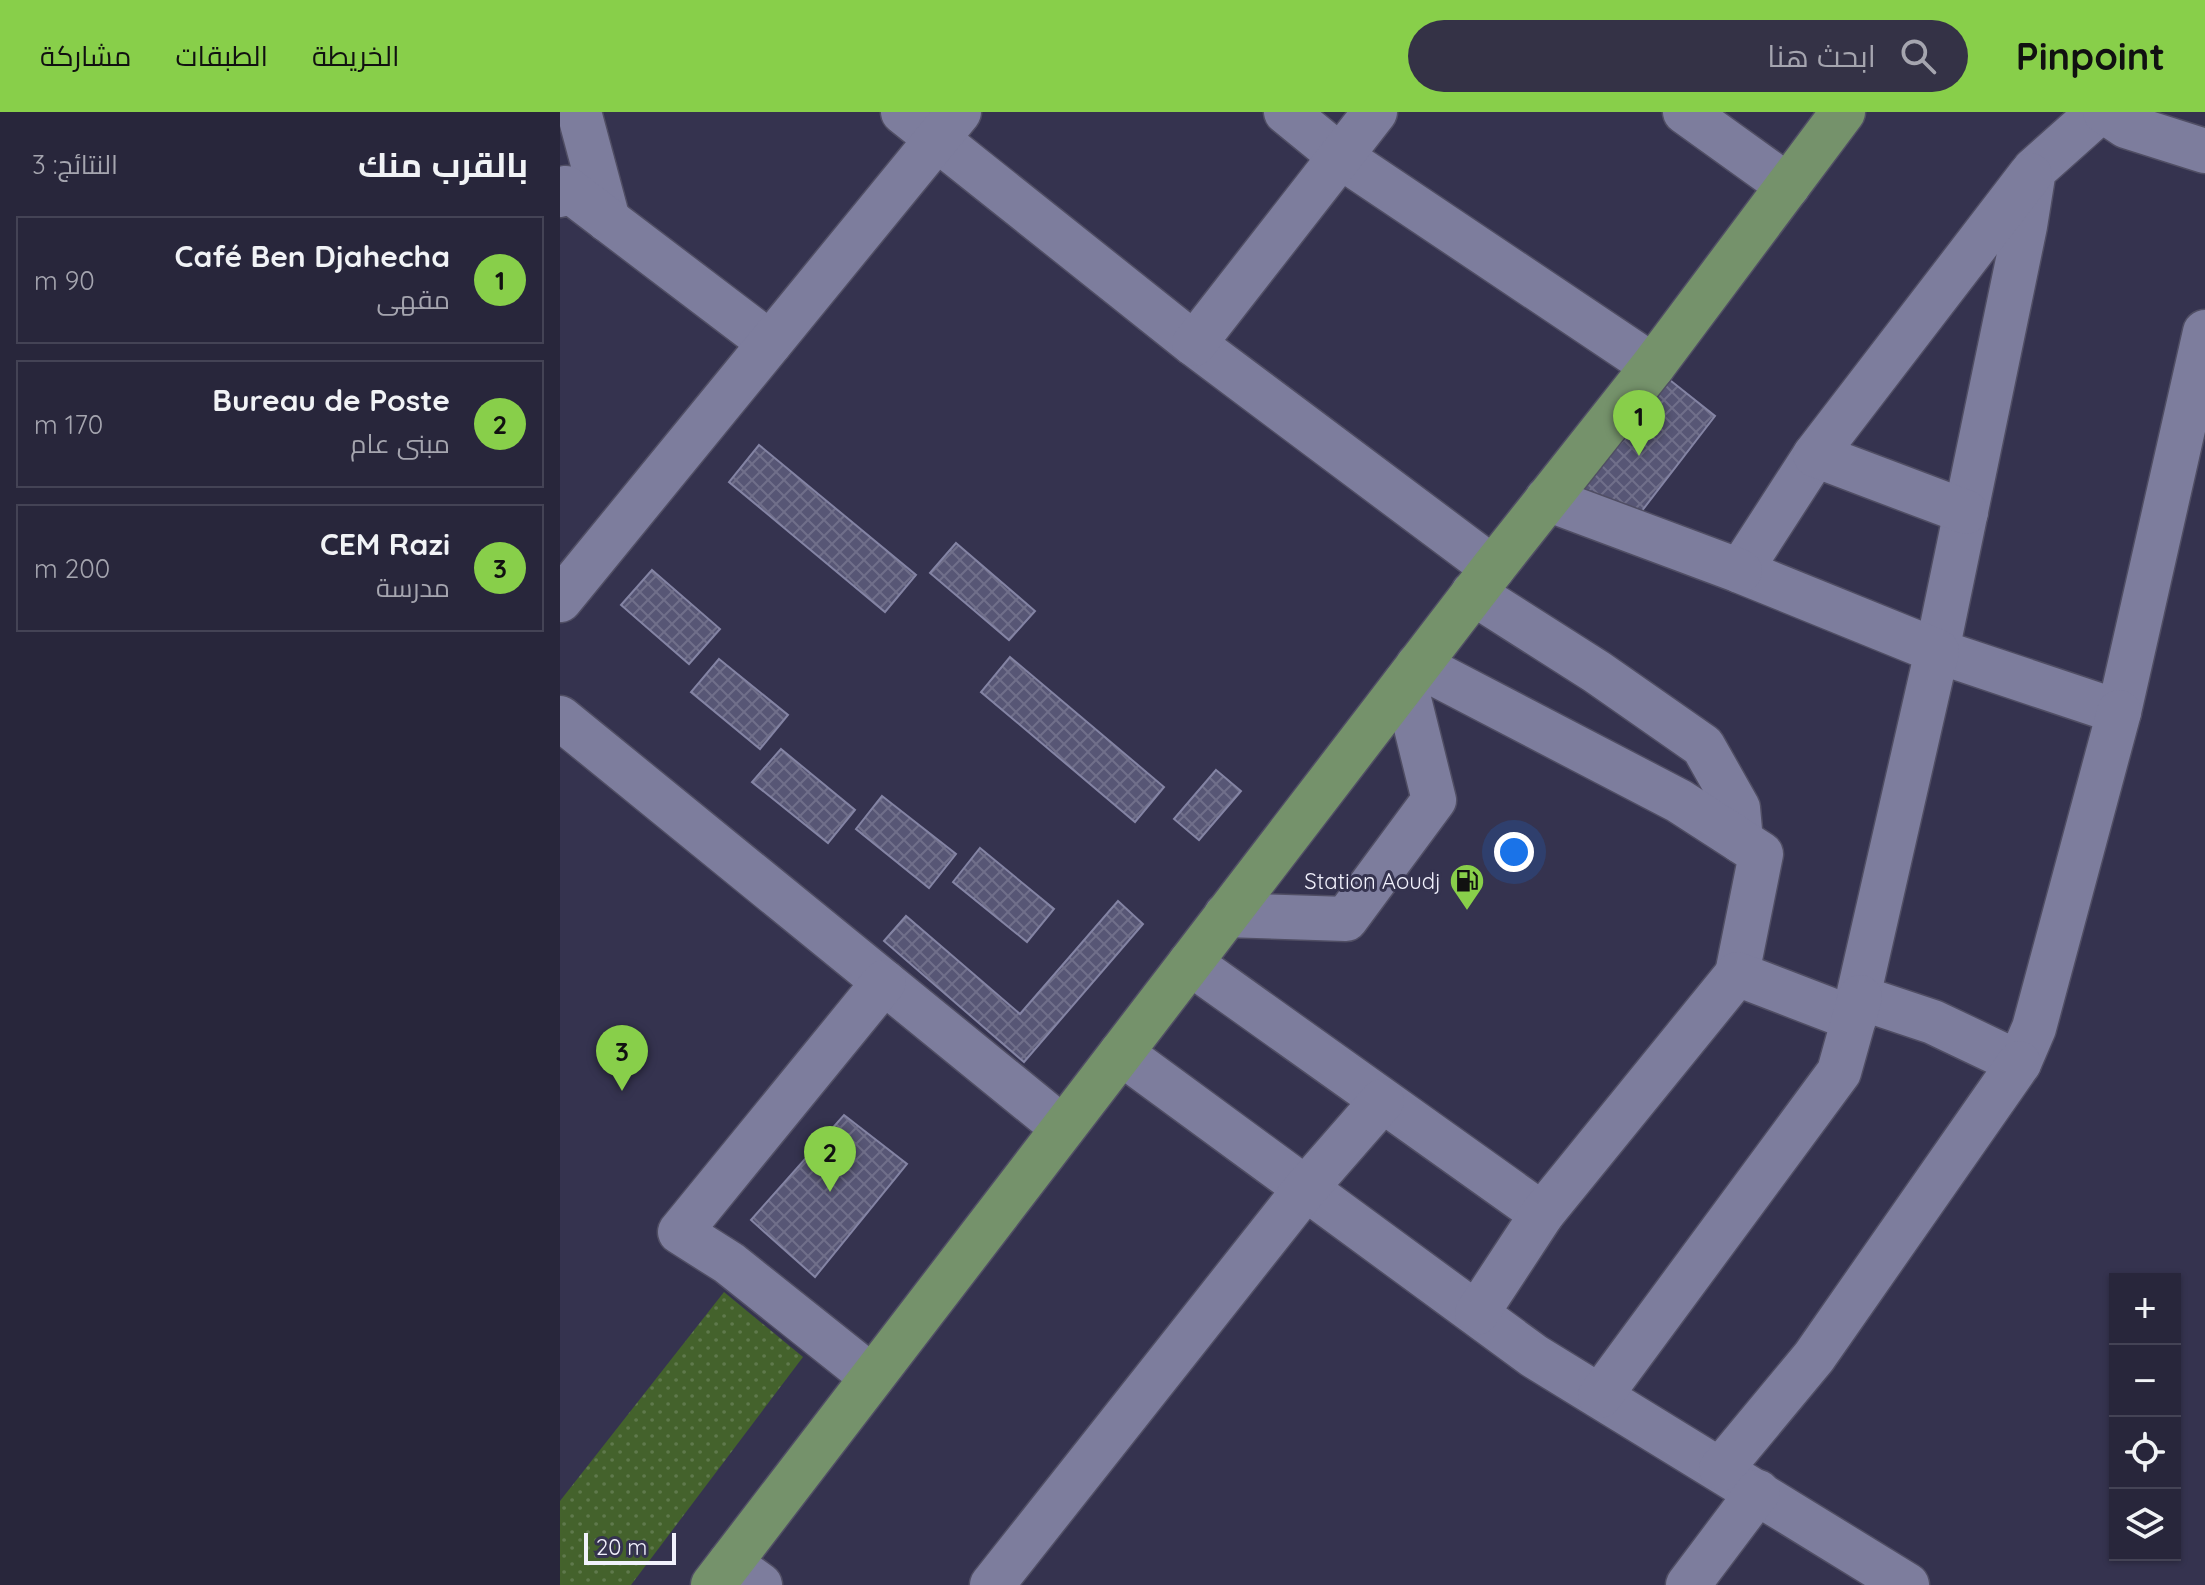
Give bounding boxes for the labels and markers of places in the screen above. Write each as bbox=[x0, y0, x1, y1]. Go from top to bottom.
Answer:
pin: 1 bbox=[1613, 390, 1665, 456]
fuel station icon: Station Aoudj bbox=[1448, 862, 1486, 912]
place label: Station Aoudj bbox=[1304, 867, 1441, 895]
pin: 3 bbox=[596, 1025, 648, 1091]
pin: 2 bbox=[804, 1126, 856, 1192]

